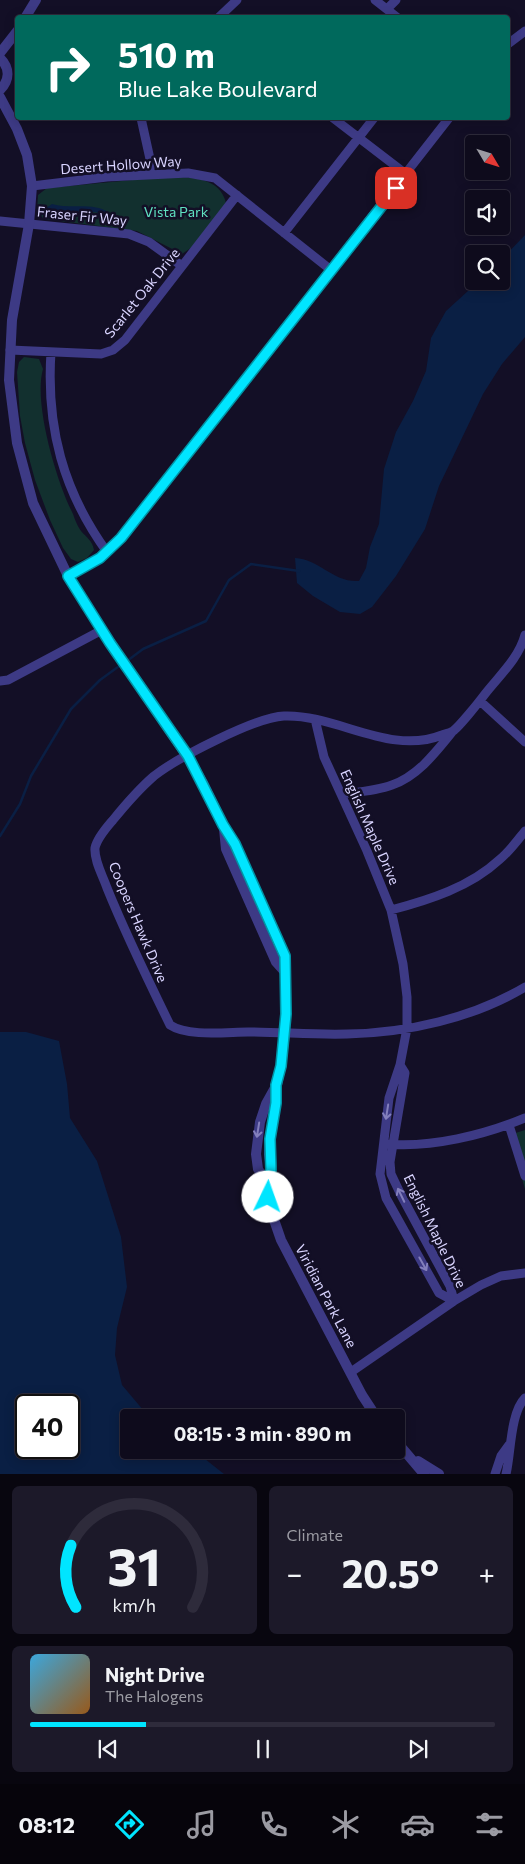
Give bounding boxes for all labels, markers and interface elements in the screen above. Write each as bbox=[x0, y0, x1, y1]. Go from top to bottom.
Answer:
text: 510 m bbox=[118, 32, 215, 75]
icon: right bbox=[35, 35, 100, 100]
text: Blue Lake Boulevard bbox=[118, 75, 317, 102]
north arrow bbox=[465, 135, 510, 180]
map controls bbox=[465, 135, 510, 290]
street label: Desert Hollow Way bbox=[60, 152, 182, 177]
pin bbox=[375, 167, 417, 209]
icon: arrive bbox=[382, 174, 410, 202]
button: sound bbox=[465, 190, 510, 235]
street label: Fraser Fir Way bbox=[36, 202, 128, 229]
park label: Vista Park bbox=[144, 203, 209, 220]
street label: Scarlet Oak Drive bbox=[100, 245, 183, 341]
button: search bbox=[465, 245, 510, 290]
street label: English Maple Drive bbox=[337, 766, 404, 887]
street label: Coopers Hawk Drive bbox=[105, 859, 172, 985]
one-way arrow bbox=[382, 1104, 392, 1120]
one-way arrow bbox=[253, 1121, 263, 1137]
position arrow bbox=[241, 1170, 293, 1222]
street label: English Maple Drive bbox=[401, 1171, 470, 1290]
one-way arrow bbox=[396, 1188, 405, 1203]
street label: Viridian Park Lane bbox=[292, 1241, 361, 1350]
one-way arrow bbox=[418, 1256, 428, 1271]
speed limit sign: 40 bbox=[15, 1394, 80, 1459]
text: 08:15 · 3 min · 890 m bbox=[174, 1422, 351, 1445]
text: Climate bbox=[287, 1525, 343, 1544]
text: 31 bbox=[107, 1533, 161, 1597]
text: 20.5° bbox=[342, 1549, 439, 1596]
text: − bbox=[287, 1556, 302, 1590]
text: + bbox=[479, 1556, 495, 1590]
text: km/h bbox=[113, 1594, 156, 1616]
text: Night Drive bbox=[105, 1663, 205, 1686]
text: The Halogens bbox=[105, 1686, 203, 1705]
icon: previous bbox=[94, 1735, 122, 1763]
icon: pause bbox=[249, 1735, 277, 1763]
icon: next bbox=[404, 1735, 432, 1763]
icon: directions bbox=[112, 1807, 147, 1842]
icon: music bbox=[184, 1807, 219, 1842]
icon: phone bbox=[256, 1807, 291, 1842]
icon: climate bbox=[328, 1807, 363, 1842]
icon: car bbox=[400, 1807, 435, 1842]
icon: filters bbox=[472, 1807, 507, 1842]
text: 08:12 bbox=[18, 1811, 75, 1838]

